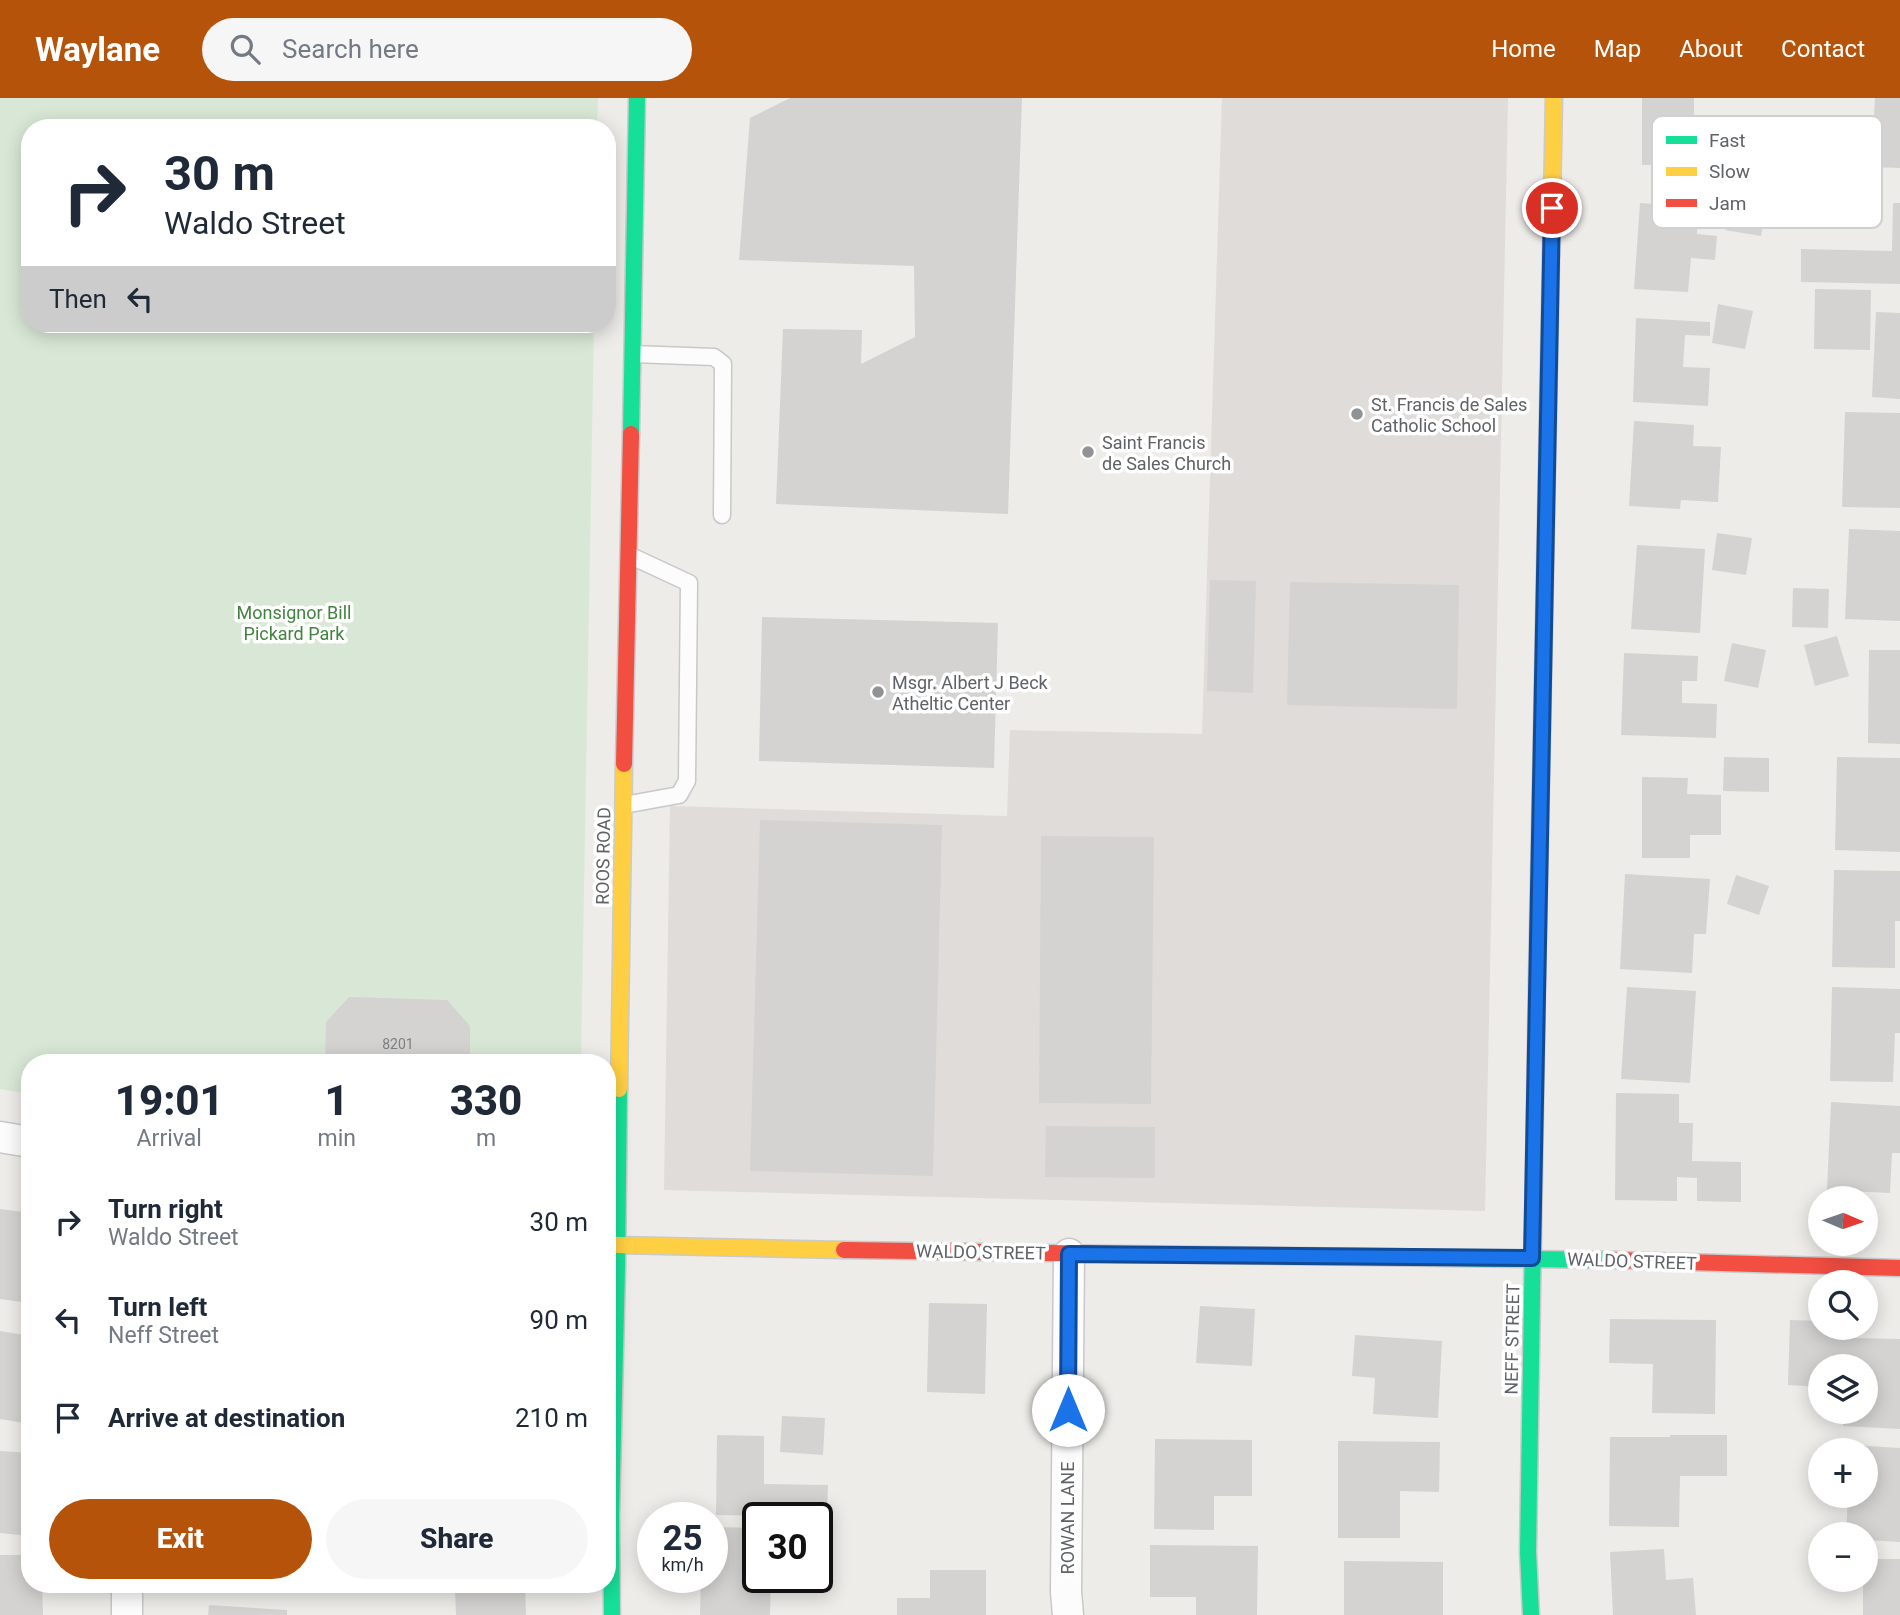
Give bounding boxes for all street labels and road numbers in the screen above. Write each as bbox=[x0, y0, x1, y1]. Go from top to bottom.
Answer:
street label: ROOS ROAD bbox=[592, 807, 614, 905]
street label: WALDO STREET bbox=[916, 1240, 1046, 1264]
street label: WALDO STREET bbox=[1567, 1248, 1697, 1274]
street label: NEFF STREET bbox=[1501, 1283, 1523, 1395]
street label: ROWAN LANE bbox=[1057, 1462, 1078, 1574]

